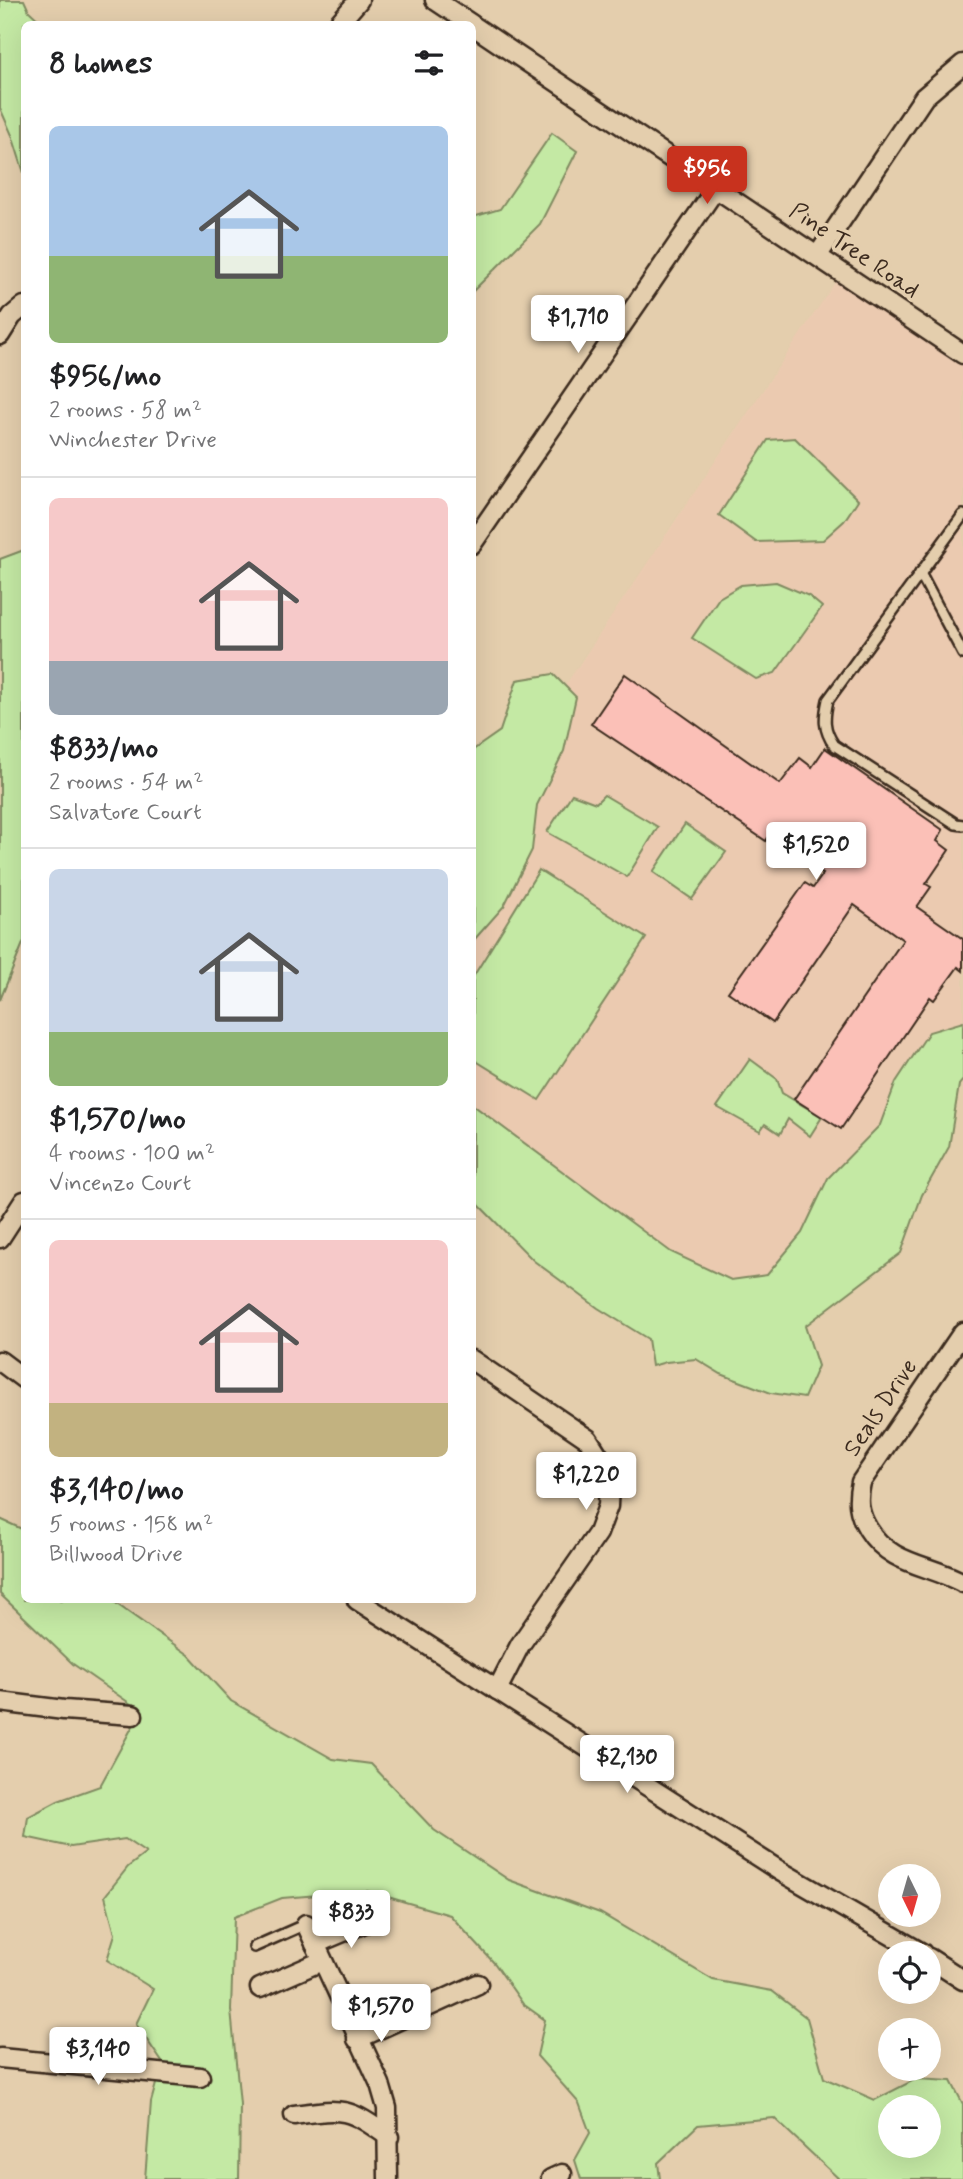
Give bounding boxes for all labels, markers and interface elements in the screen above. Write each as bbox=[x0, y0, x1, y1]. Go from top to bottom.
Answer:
text: 8 homes bbox=[49, 44, 152, 83]
icon: filters bbox=[410, 44, 448, 82]
pin: $956 bbox=[666, 146, 748, 206]
text: $956 bbox=[683, 154, 731, 184]
icon: home bbox=[186, 171, 312, 297]
street label: Pine Tree Road bbox=[783, 196, 925, 306]
pin: $1,710 bbox=[521, 296, 635, 355]
text: $1,710 bbox=[547, 303, 609, 333]
text: $956/mo bbox=[49, 357, 161, 396]
text: 2 rooms · 58 m² bbox=[49, 396, 202, 426]
text: Winchester Drive bbox=[49, 426, 217, 456]
icon: home bbox=[186, 543, 312, 669]
text: $833/mo bbox=[49, 729, 158, 768]
text: 2 rooms · 54 m² bbox=[49, 768, 203, 798]
text: Salvatore Court bbox=[49, 798, 202, 828]
pin: $1,520 bbox=[759, 822, 873, 882]
text: $1,520 bbox=[782, 830, 850, 860]
icon: home bbox=[186, 914, 312, 1040]
text: $1,570/mo bbox=[49, 1100, 186, 1139]
text: 4 rooms · 100 m² bbox=[49, 1139, 215, 1169]
text: Vincenzo Court bbox=[49, 1169, 191, 1199]
icon: home bbox=[186, 1285, 312, 1411]
street label: Seals Drive bbox=[837, 1353, 925, 1463]
pin: $1,220 bbox=[529, 1452, 643, 1512]
text: $1,220 bbox=[552, 1460, 620, 1490]
text: $3,140/mo bbox=[49, 1471, 184, 1510]
text: 5 rooms · 158 m² bbox=[49, 1510, 213, 1540]
text: Billwood Drive bbox=[49, 1540, 183, 1570]
pin: $2,130 bbox=[570, 1736, 684, 1795]
text: $2,130 bbox=[596, 1743, 658, 1773]
north arrow bbox=[878, 1864, 942, 1927]
map controls bbox=[878, 1864, 941, 2158]
pin: $833 bbox=[310, 1890, 392, 1950]
text: $833 bbox=[328, 1898, 374, 1928]
button: locate bbox=[878, 1941, 941, 2004]
pin: $1,570 bbox=[324, 1984, 438, 2044]
text: $1,570 bbox=[348, 1992, 414, 2022]
button: + bbox=[878, 2018, 941, 2081]
pin: $3,140 bbox=[41, 2028, 155, 2087]
text: $3,140 bbox=[65, 2035, 131, 2065]
button: − bbox=[878, 2095, 941, 2158]

